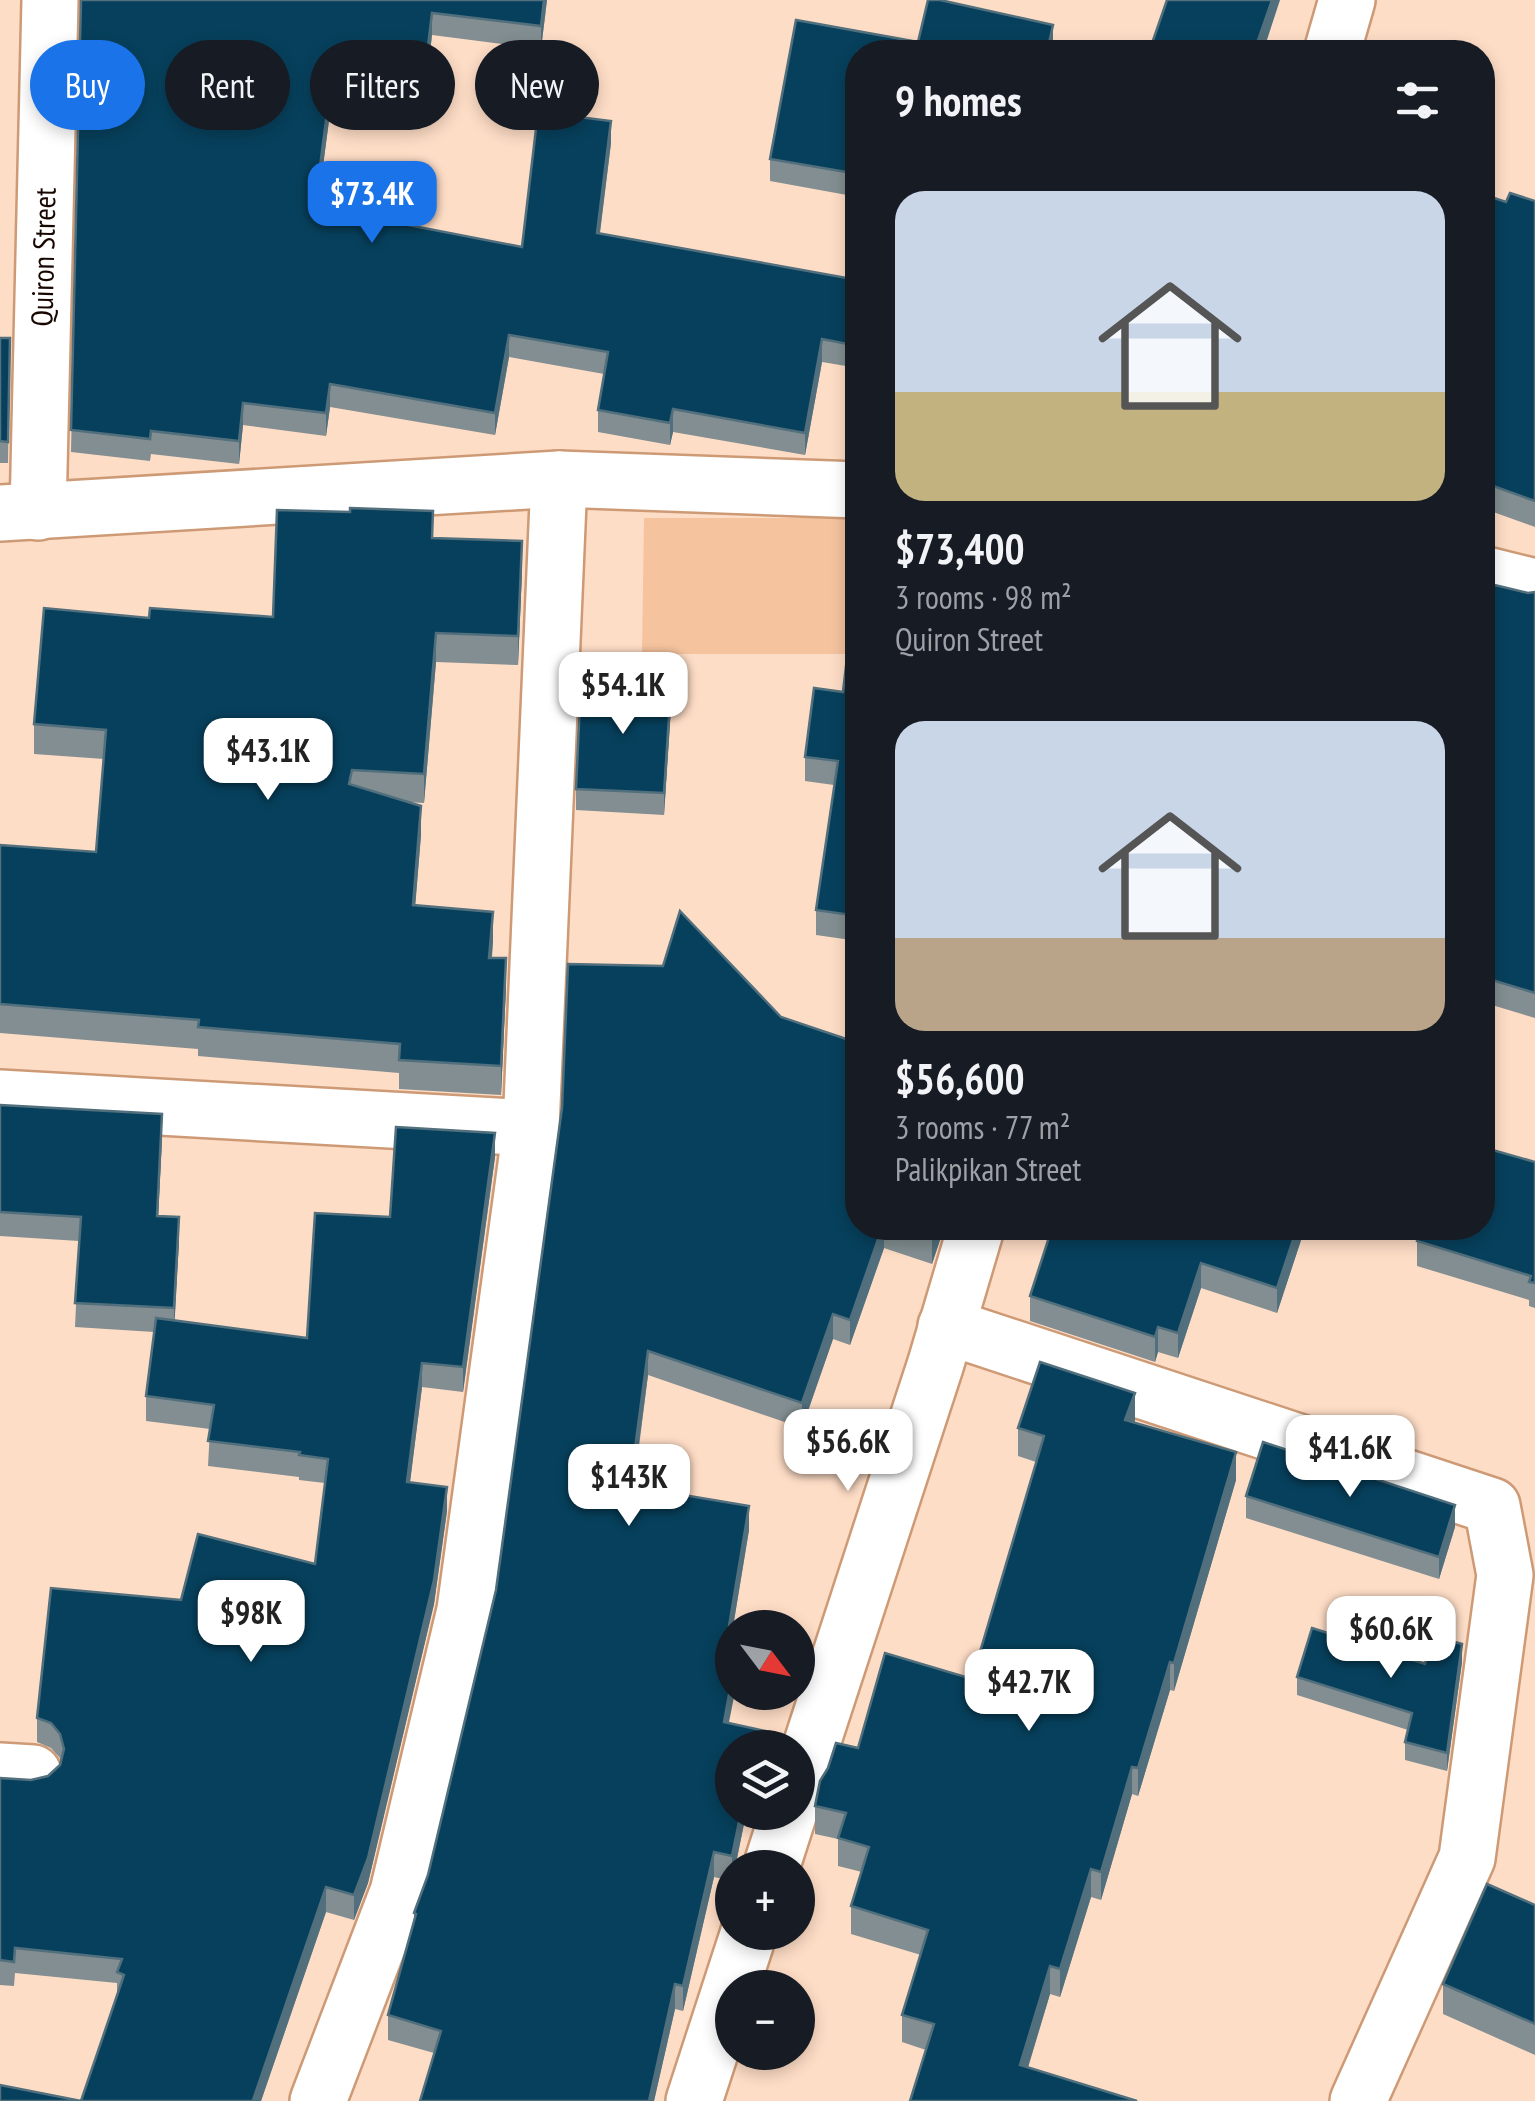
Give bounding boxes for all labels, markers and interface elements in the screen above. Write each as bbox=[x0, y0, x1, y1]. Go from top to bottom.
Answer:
chip: Buy bbox=[30, 40, 145, 130]
chip: Rent bbox=[165, 40, 290, 130]
chip: Filters bbox=[310, 40, 455, 130]
chip: New bbox=[475, 40, 599, 130]
text: 9 homes bbox=[895, 73, 1022, 128]
icon: filters bbox=[1390, 73, 1445, 128]
pin: $73.4K bbox=[291, 161, 453, 246]
text: $73.4K bbox=[330, 172, 414, 214]
street label: Quiron Street bbox=[21, 186, 64, 327]
icon: home bbox=[1080, 256, 1260, 436]
text: $73,400 bbox=[895, 521, 1025, 576]
text: 3 rooms · 98 m² bbox=[895, 576, 1072, 618]
text: Quiron Street bbox=[895, 618, 1043, 660]
pin: $54.1K bbox=[542, 652, 704, 737]
text: $54.1K bbox=[581, 663, 665, 705]
pin: $43.1K bbox=[187, 718, 349, 803]
text: $43.1K bbox=[226, 729, 310, 771]
icon: home bbox=[1080, 786, 1260, 966]
text: $56,600 bbox=[895, 1051, 1025, 1106]
text: 3 rooms · 77 m² bbox=[895, 1106, 1070, 1148]
text: Palikpikan Street bbox=[895, 1148, 1081, 1190]
pin: $56.6K bbox=[767, 1409, 929, 1494]
pin: $41.6K bbox=[1269, 1415, 1431, 1500]
text: $56.6K bbox=[806, 1420, 890, 1462]
text: $41.6K bbox=[1308, 1426, 1392, 1468]
pin: $143K bbox=[559, 1444, 699, 1529]
text: $143K bbox=[590, 1455, 668, 1497]
pin: $98K bbox=[192, 1580, 310, 1665]
text: $98K bbox=[220, 1591, 282, 1633]
pin: $60.6K bbox=[1310, 1596, 1472, 1681]
text: $60.6K bbox=[1349, 1607, 1433, 1649]
north arrow bbox=[715, 1610, 815, 1710]
map controls bbox=[715, 1610, 815, 2070]
pin: $42.7K bbox=[948, 1649, 1110, 1734]
text: $42.7K bbox=[987, 1660, 1071, 1702]
button: layers bbox=[715, 1730, 815, 1830]
button: + bbox=[715, 1850, 815, 1950]
button: − bbox=[715, 1970, 815, 2070]

